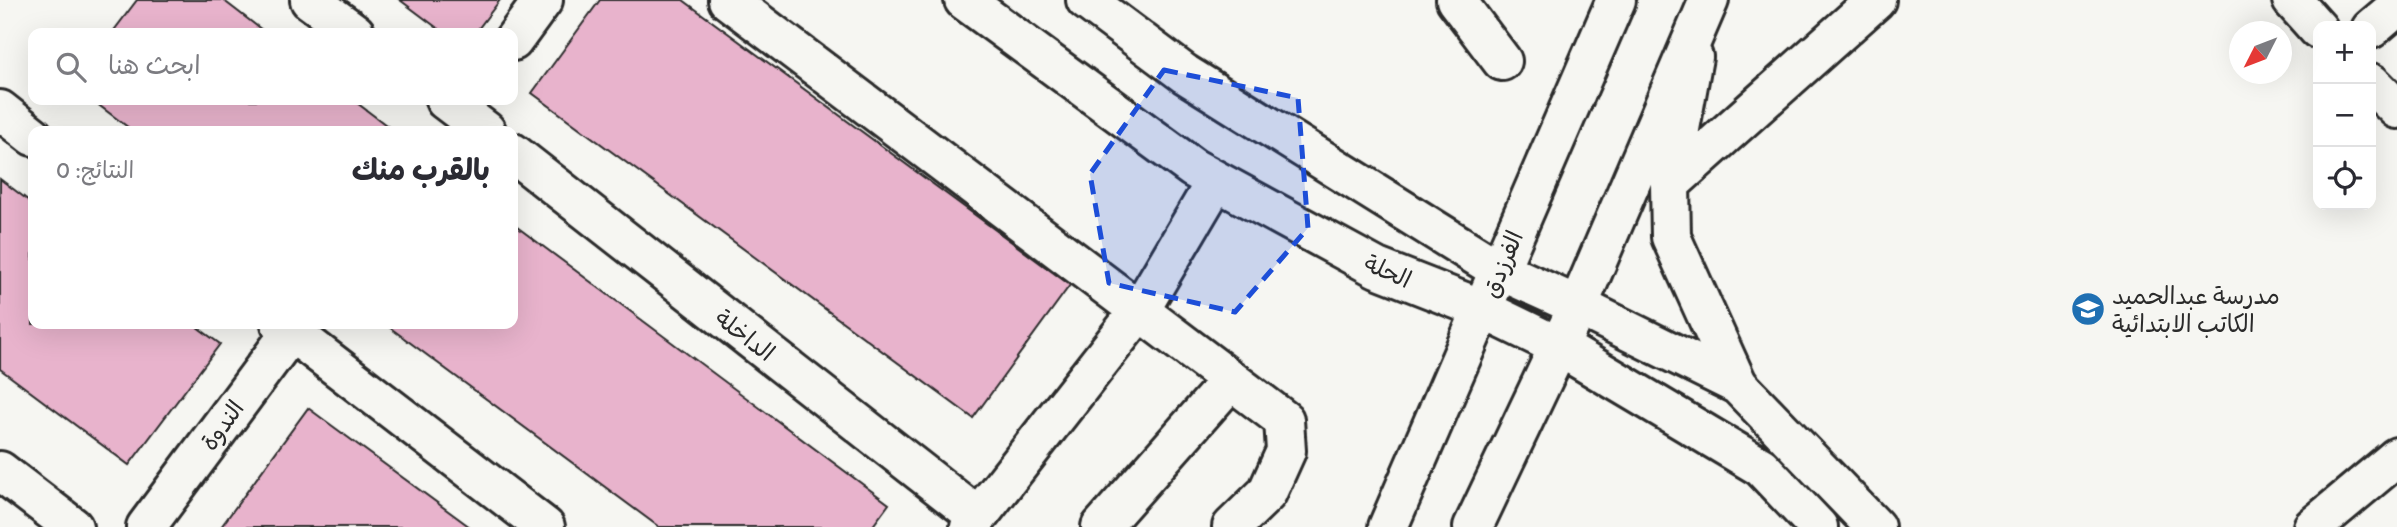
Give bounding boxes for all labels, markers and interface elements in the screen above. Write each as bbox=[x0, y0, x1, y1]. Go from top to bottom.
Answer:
north arrow bbox=[2229, 21, 2292, 84]
map controls bbox=[2313, 21, 2376, 210]
button: + bbox=[2313, 21, 2376, 84]
search box bbox=[28, 28, 518, 105]
icon: search bbox=[52, 48, 90, 86]
text: ابحث هنا bbox=[108, 49, 201, 81]
button: − bbox=[2313, 84, 2376, 147]
button: locate bbox=[2313, 147, 2376, 210]
text: بالقرب منك bbox=[352, 151, 490, 188]
text: النتائج: 0 bbox=[56, 156, 134, 184]
street label: الفرزدق bbox=[1475, 226, 1529, 302]
street label: الحلة bbox=[1360, 248, 1416, 294]
place label: مدرسة عبدالحميد الكاتب الابتدائية bbox=[2112, 281, 2280, 338]
school or university icon: مدرسة عبدالحميد الكاتب الابتدائية bbox=[2069, 290, 2107, 328]
street label: الداخلة bbox=[710, 303, 780, 367]
street label: الندوة bbox=[194, 394, 250, 456]

